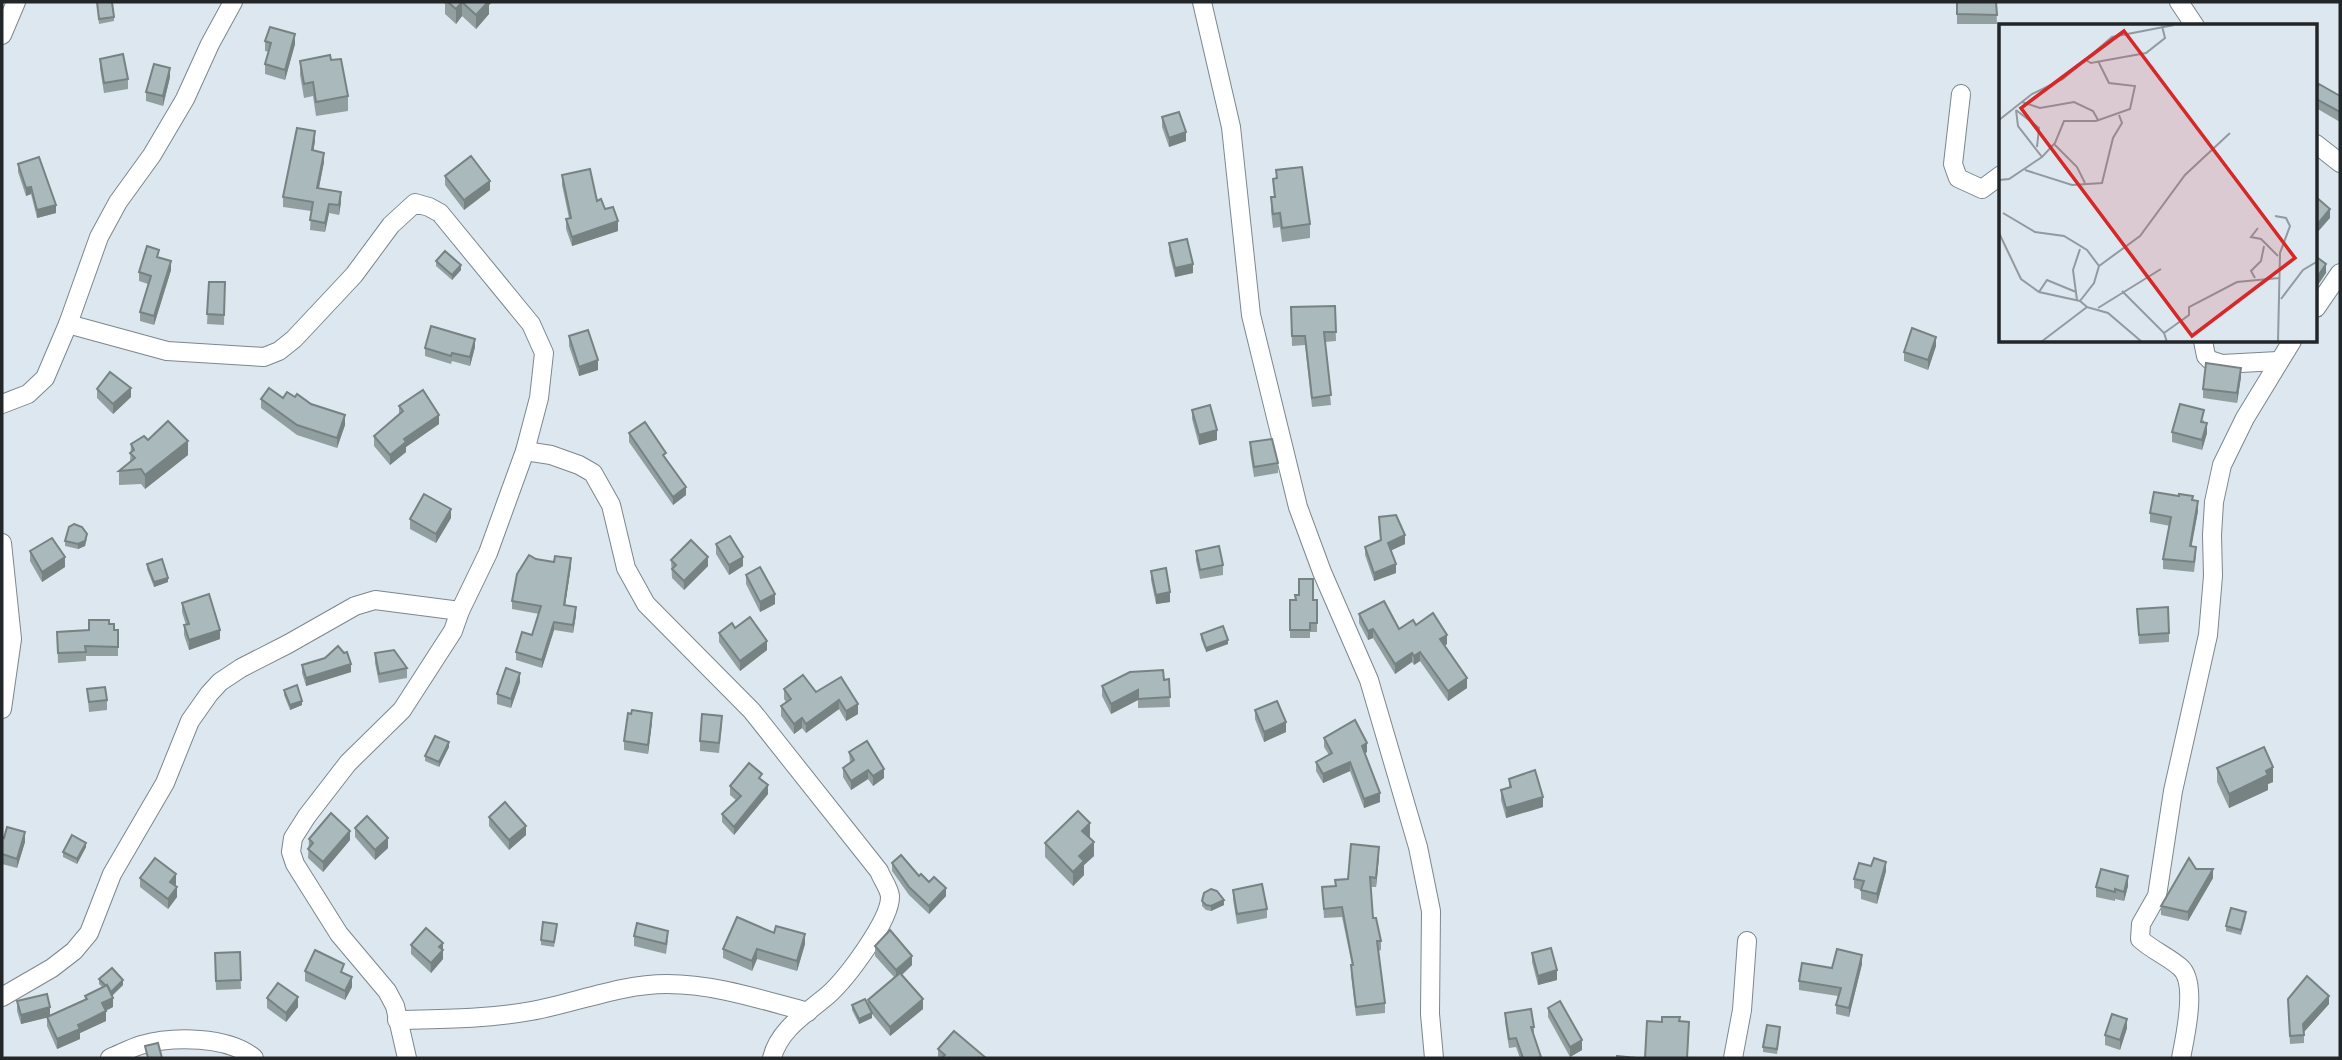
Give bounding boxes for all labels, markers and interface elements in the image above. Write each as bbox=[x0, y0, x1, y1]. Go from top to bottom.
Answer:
inset map bbox=[1999, 24, 2318, 343]

